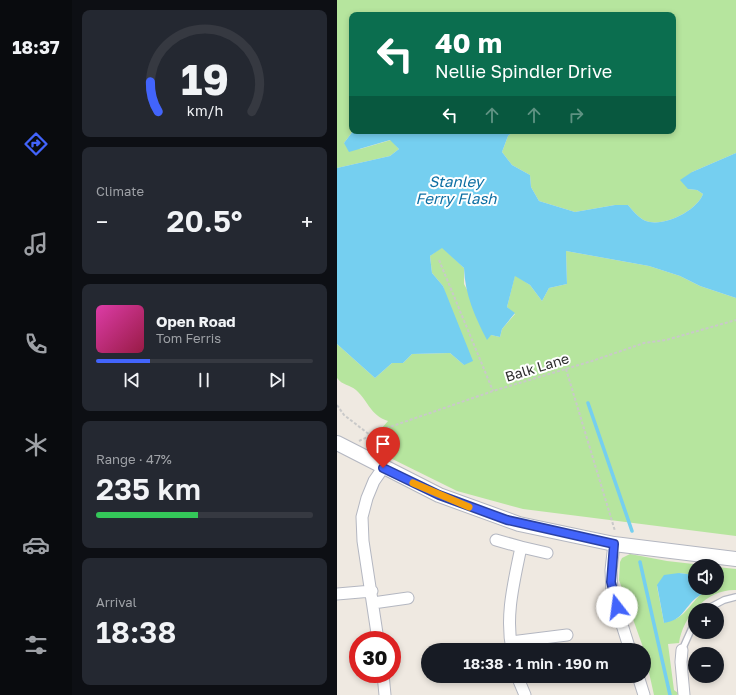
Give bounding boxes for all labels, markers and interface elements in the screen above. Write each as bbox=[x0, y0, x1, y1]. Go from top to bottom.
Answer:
text: 40 m bbox=[435, 26, 502, 59]
icon: left bbox=[369, 28, 421, 80]
text: 18:37 bbox=[12, 36, 60, 58]
text: 19 bbox=[181, 53, 228, 103]
text: Nellie Spindler Drive bbox=[435, 60, 612, 82]
text: km/h bbox=[186, 101, 223, 118]
icon: left bbox=[439, 104, 461, 126]
icon: ahead bbox=[481, 104, 503, 126]
icon: ahead bbox=[523, 104, 545, 126]
icon: right bbox=[565, 104, 587, 126]
icon: directions bbox=[22, 130, 50, 158]
water label: Stanley Ferry Flash bbox=[415, 172, 497, 208]
text: Climate bbox=[96, 183, 144, 199]
text: 20.5° bbox=[166, 203, 243, 239]
text: − bbox=[96, 208, 108, 235]
text: + bbox=[301, 208, 313, 235]
icon: music bbox=[22, 230, 50, 258]
text: Open Road bbox=[156, 312, 236, 330]
icon: phone bbox=[22, 330, 50, 358]
text: Tom Ferris bbox=[156, 330, 221, 346]
street label: Balk Lane bbox=[503, 349, 571, 385]
icon: previous bbox=[121, 369, 143, 391]
icon: pause bbox=[193, 369, 215, 391]
icon: next bbox=[266, 369, 288, 391]
pin bbox=[366, 427, 400, 468]
icon: climate bbox=[22, 431, 50, 459]
icon: arrive bbox=[372, 433, 394, 455]
text: Range · 47% bbox=[96, 451, 172, 467]
text: 235 km bbox=[96, 471, 201, 507]
icon: car bbox=[22, 531, 50, 559]
map controls bbox=[688, 559, 724, 683]
button: sound bbox=[688, 559, 724, 595]
position arrow bbox=[596, 586, 638, 628]
text: Arrival bbox=[96, 594, 137, 610]
button: + bbox=[688, 603, 724, 639]
text: 18:38 bbox=[96, 614, 176, 650]
icon: filters bbox=[22, 631, 50, 659]
speed limit sign: 30 bbox=[349, 631, 401, 683]
button: − bbox=[688, 647, 724, 683]
text: 18:38 · 1 min · 190 m bbox=[463, 654, 609, 672]

